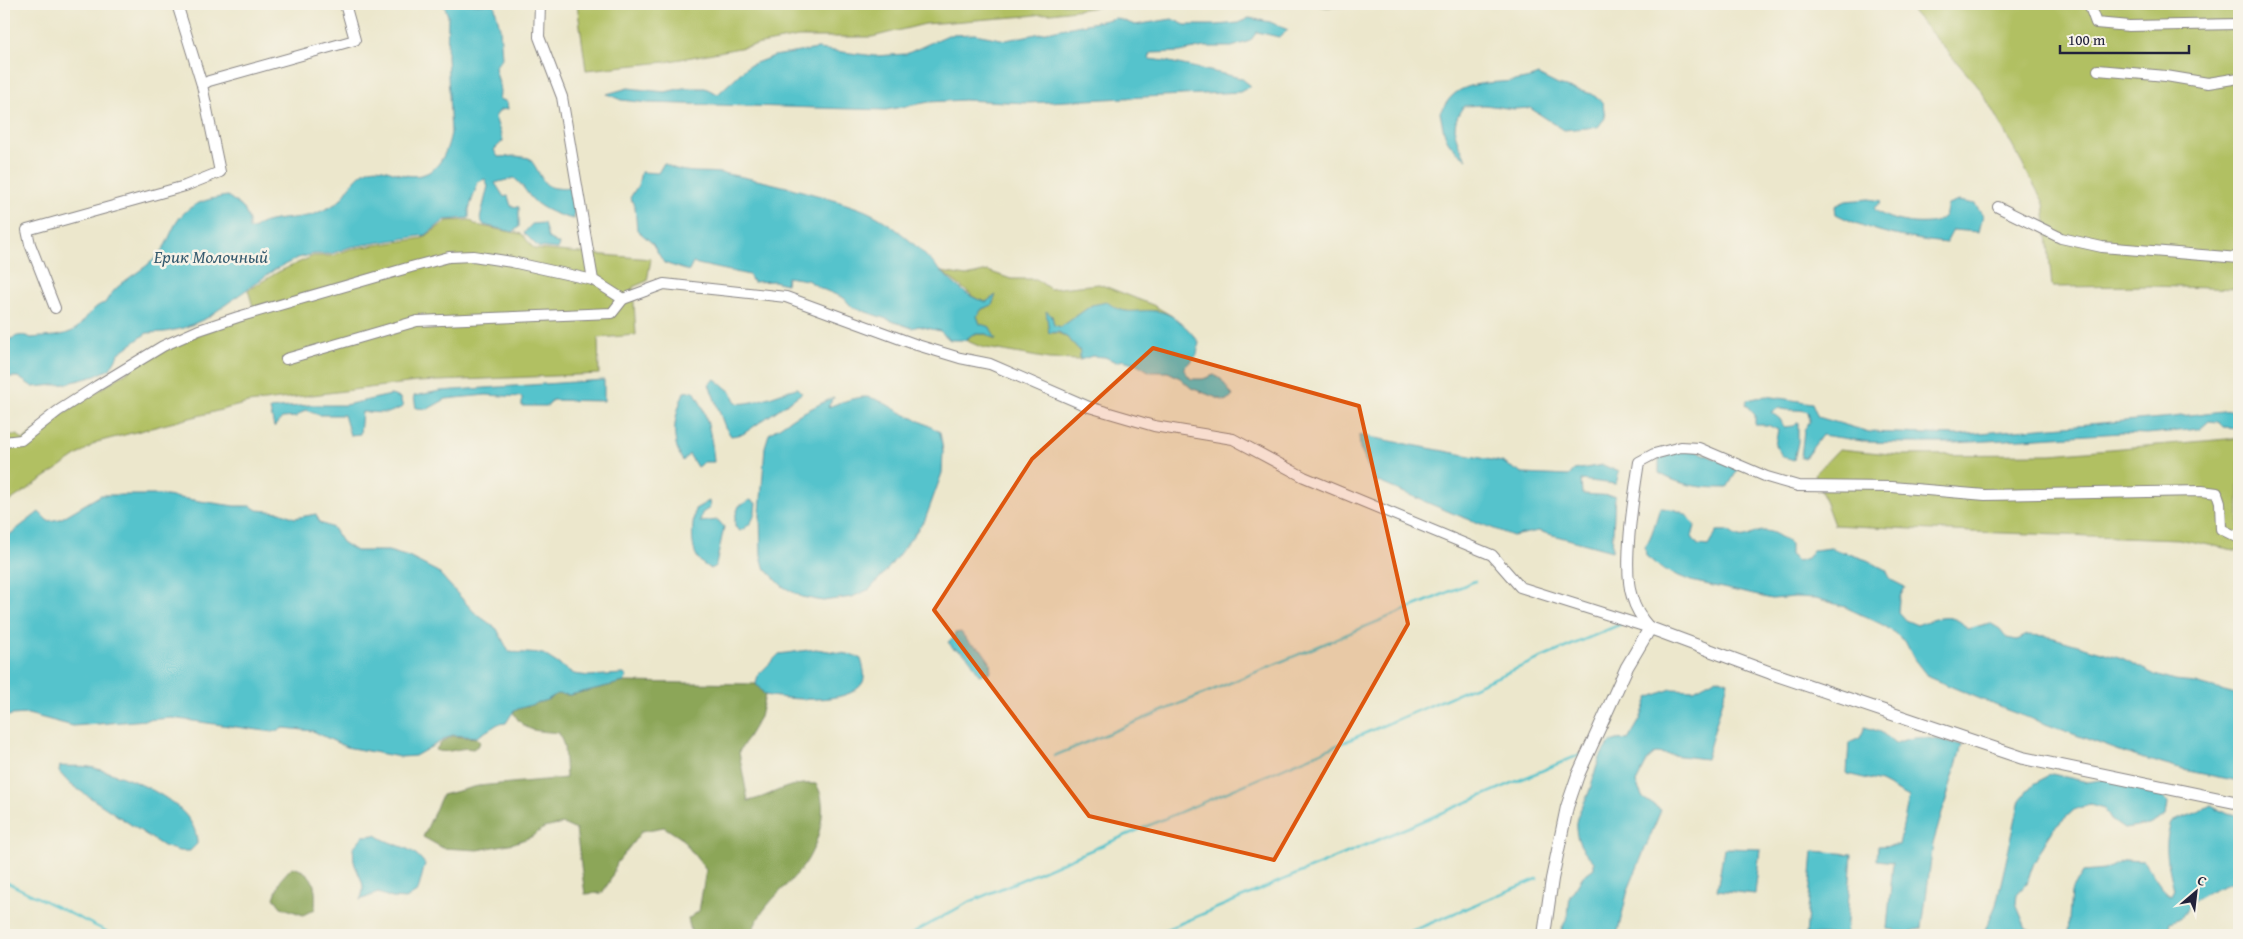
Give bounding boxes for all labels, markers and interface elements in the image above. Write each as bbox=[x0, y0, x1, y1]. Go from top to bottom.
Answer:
scale bar bbox=[2060, 22, 2189, 54]
text: 100 m bbox=[2068, 29, 2106, 50]
water label: Ерик Молочный bbox=[153, 243, 268, 270]
north arrow bbox=[2170, 866, 2220, 916]
text: С bbox=[2194, 870, 2210, 891]

